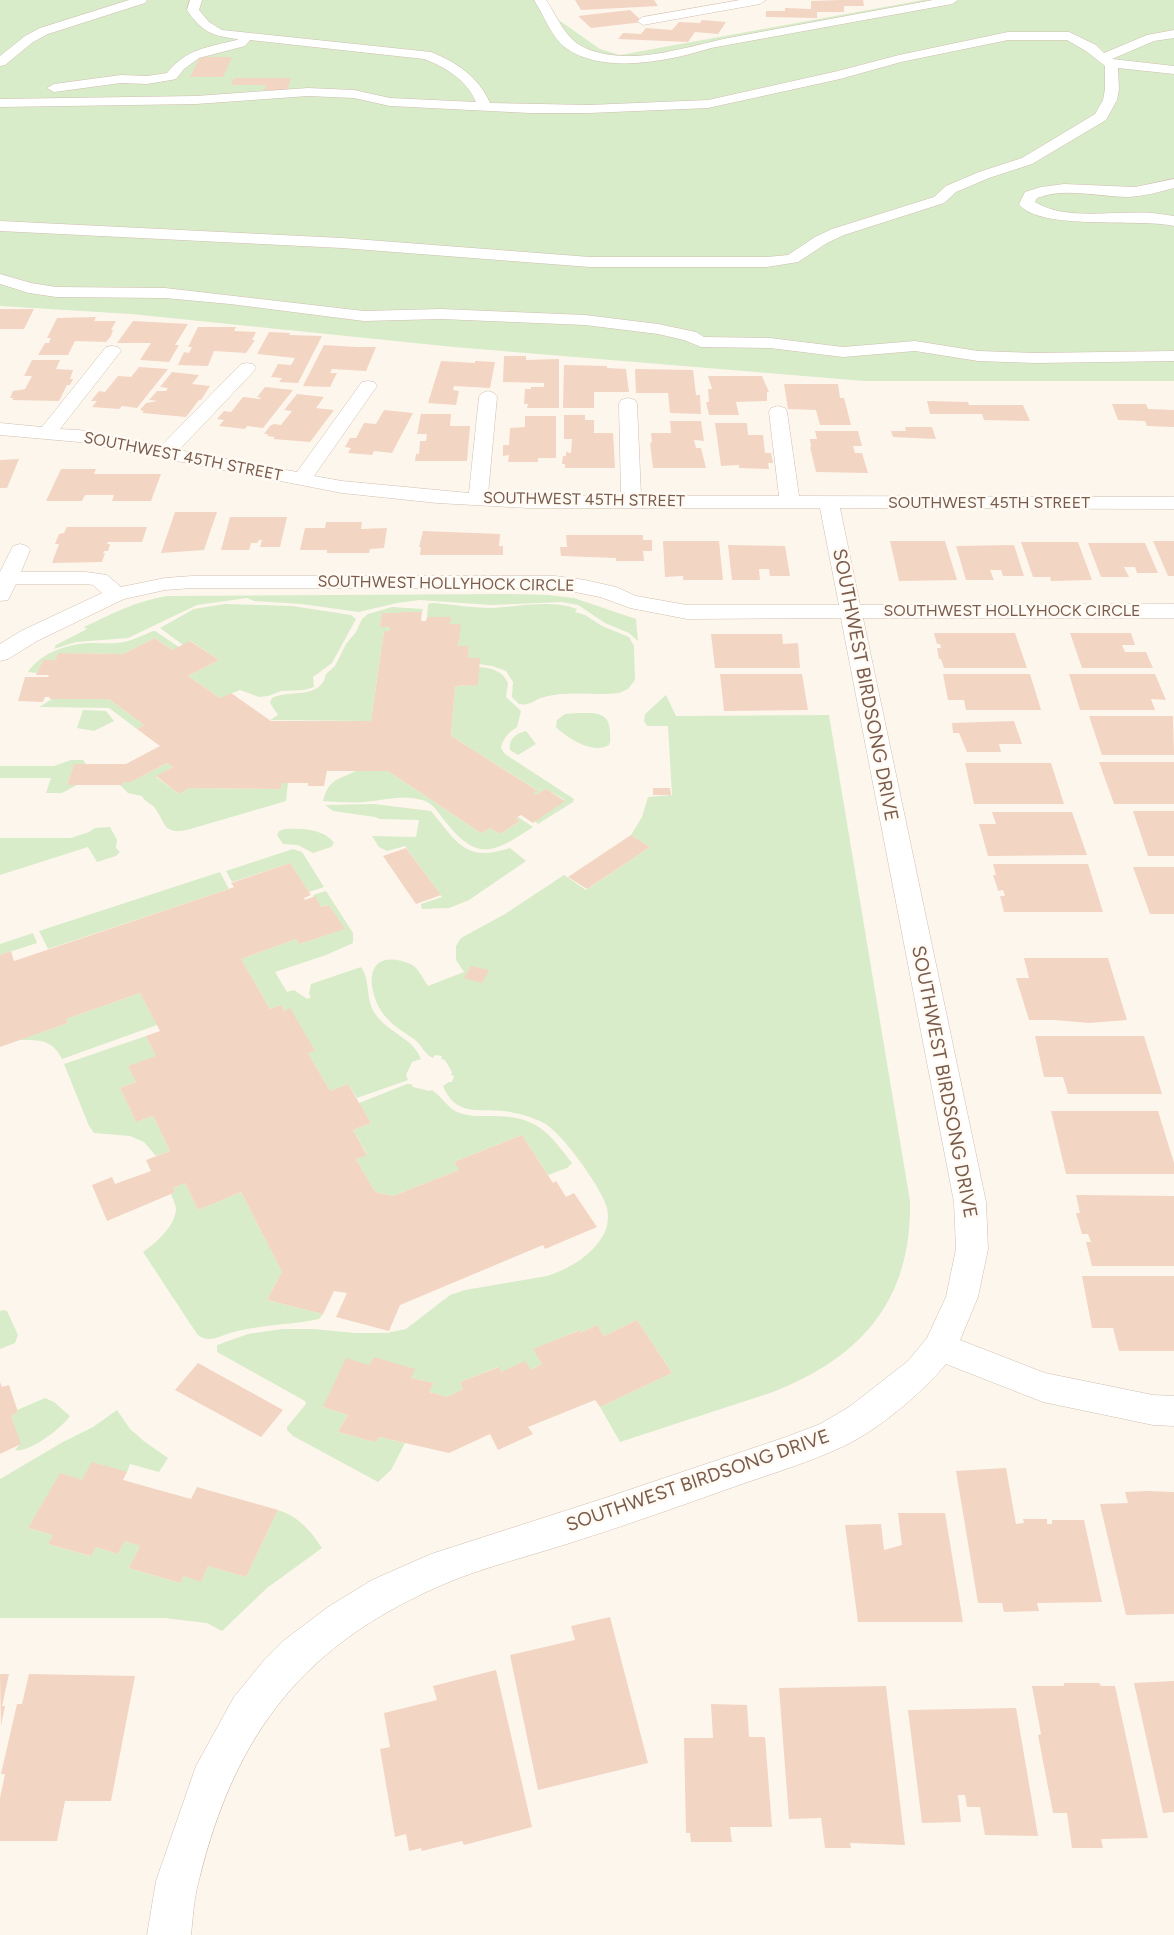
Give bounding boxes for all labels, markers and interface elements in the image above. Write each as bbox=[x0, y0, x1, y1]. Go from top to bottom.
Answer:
street label: SOUTHWEST 45TH STREET bbox=[82, 428, 284, 486]
street label: SOUTHWEST 45TH STREET bbox=[483, 489, 685, 511]
street label: SOUTHWEST 45TH STREET bbox=[888, 493, 1090, 513]
street label: SOUTHWEST BIRDSONG DRIVE bbox=[827, 547, 903, 823]
street label: SOUTHWEST HOLLYHOCK CIRCLE bbox=[317, 572, 575, 596]
street label: SOUTHWEST HOLLYHOCK CIRCLE bbox=[883, 601, 1141, 621]
street label: SOUTHWEST BIRDSONG DRIVE bbox=[906, 944, 982, 1220]
street label: SOUTHWEST BIRDSONG DRIVE bbox=[563, 1425, 833, 1537]

